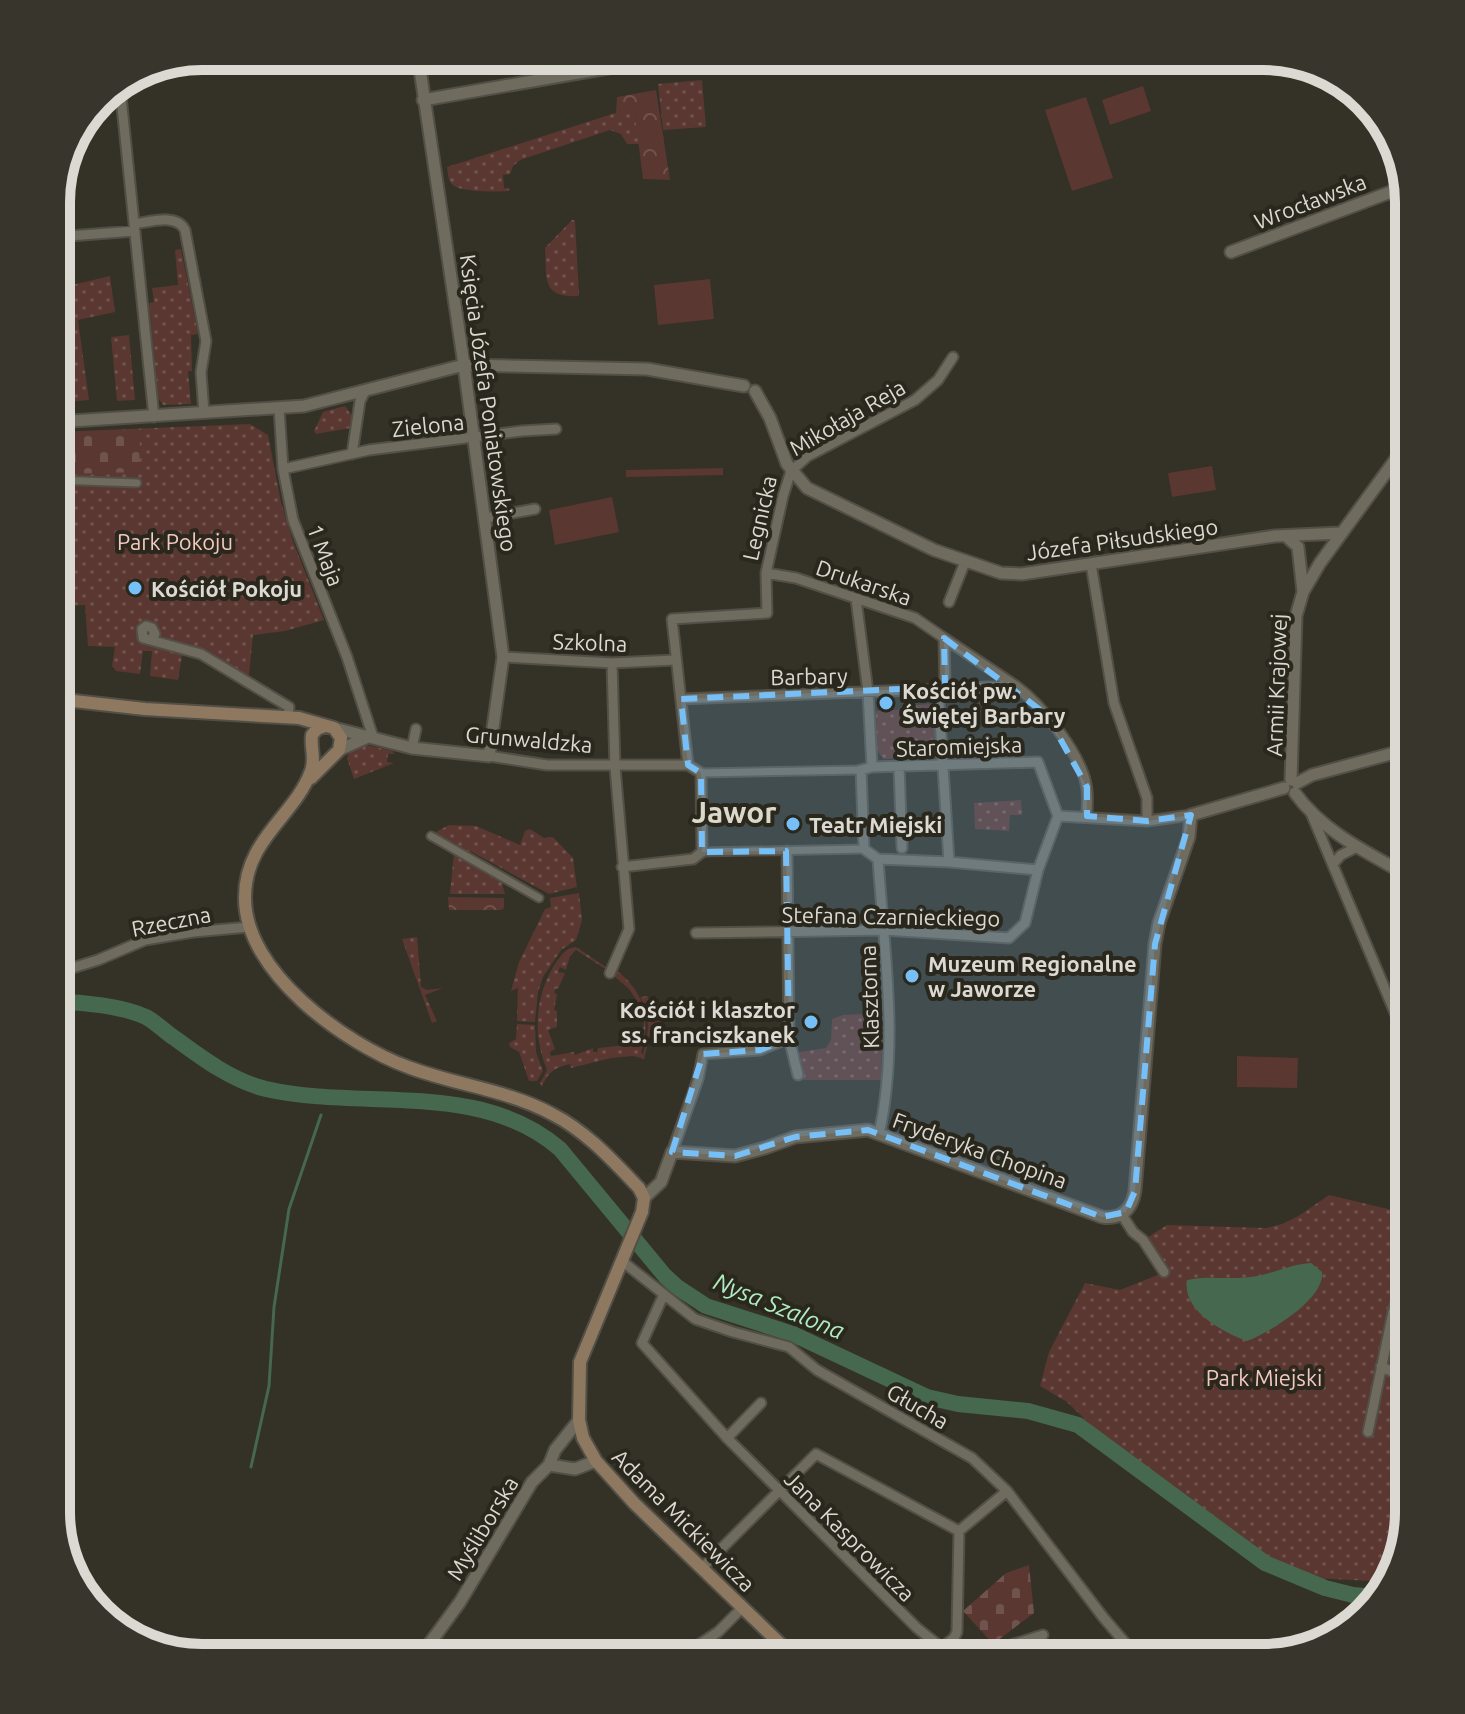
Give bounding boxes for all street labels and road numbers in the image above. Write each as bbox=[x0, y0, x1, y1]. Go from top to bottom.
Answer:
street label: Wrocławska bbox=[1251, 168, 1369, 234]
street label: Księcia Józefa Poniatowskiego bbox=[456, 253, 522, 553]
street label: Mikołaja Reja bbox=[785, 374, 909, 460]
street label: Zielona bbox=[391, 409, 465, 441]
street label: Legnicka bbox=[737, 473, 781, 563]
street label: Józefa Piłsudskiego bbox=[1025, 513, 1219, 565]
street label: 1 Maja bbox=[303, 520, 349, 590]
street label: Drukarska bbox=[813, 554, 915, 610]
street label: Armii Krajowej bbox=[1261, 613, 1291, 757]
street label: Szkolna bbox=[552, 628, 628, 656]
street label: Barbary bbox=[770, 663, 848, 689]
street label: Grunwaldzka bbox=[464, 721, 594, 757]
street label: Staromiejska bbox=[895, 731, 1023, 761]
street label: Rzeczna bbox=[129, 901, 213, 941]
street label: Stefana Czarnieckiego bbox=[782, 902, 1000, 930]
street label: Klasztorna bbox=[855, 945, 883, 1049]
street label: Fryderyka Chopina bbox=[890, 1107, 1070, 1193]
street label: Głucha bbox=[883, 1378, 953, 1434]
street label: Adama Mickiewicza bbox=[608, 1444, 760, 1596]
street label: Jana Kasprowicza bbox=[780, 1466, 920, 1606]
street label: Myśliborska bbox=[441, 1472, 523, 1584]

